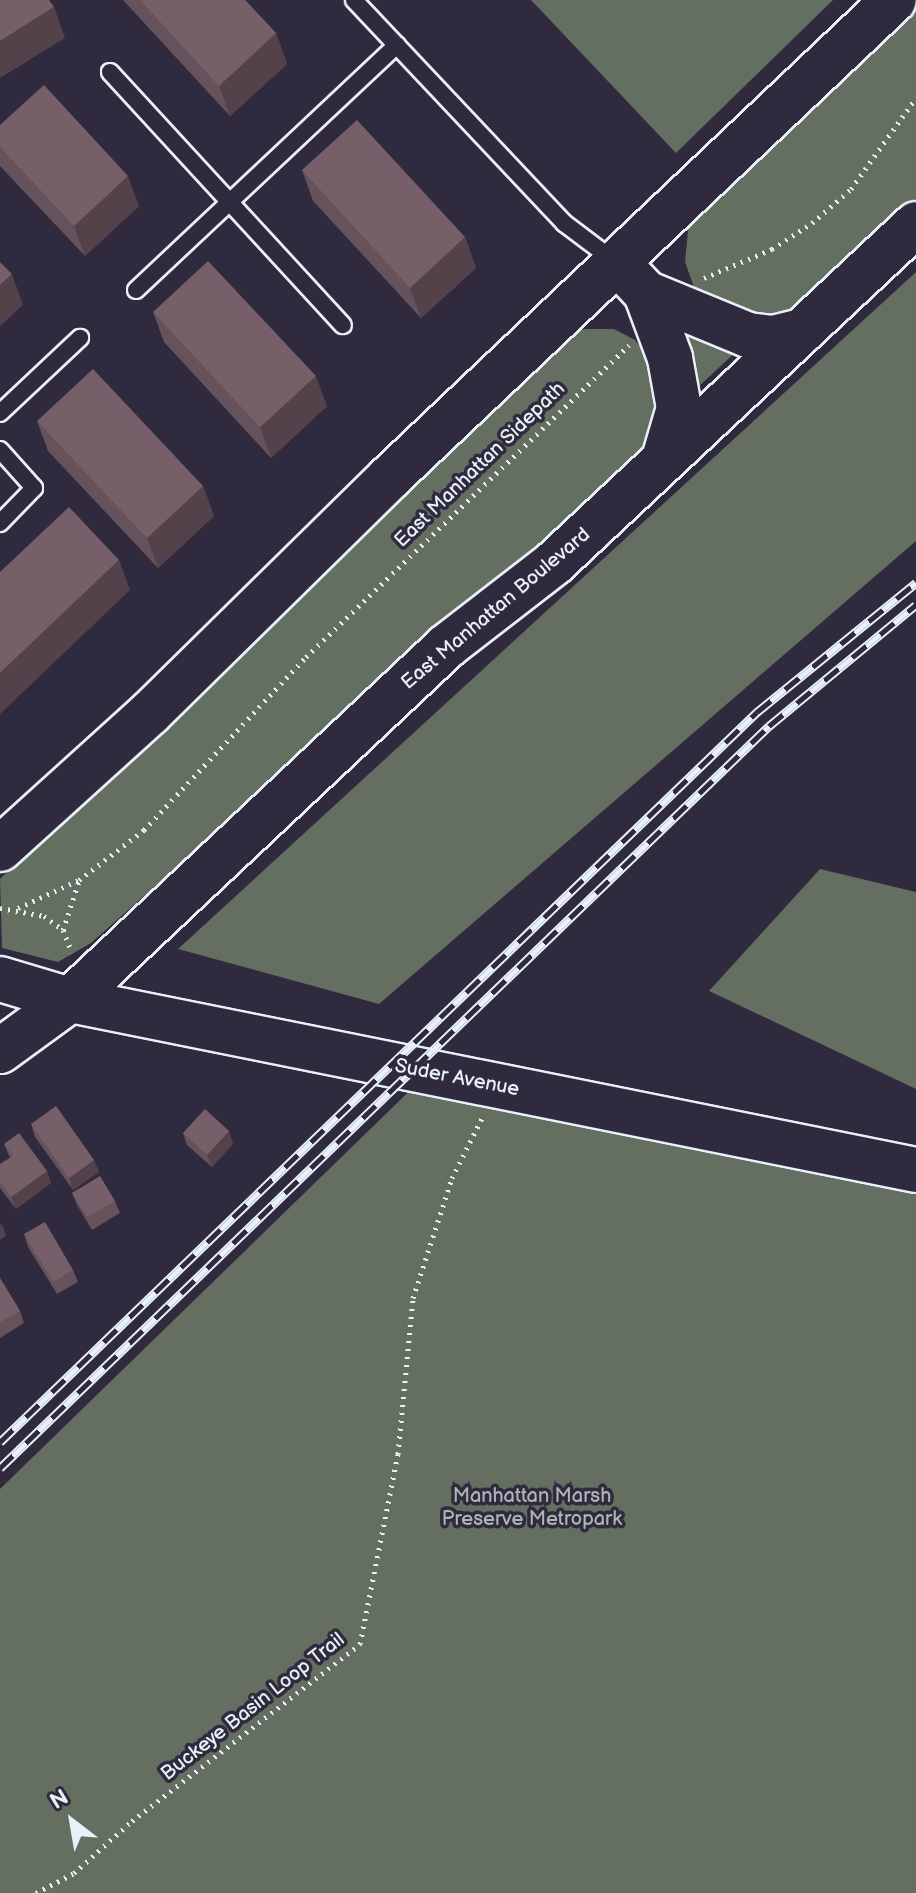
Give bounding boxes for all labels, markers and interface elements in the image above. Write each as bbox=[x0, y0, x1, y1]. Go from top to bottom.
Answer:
street label: East Manhattan Sidepath bbox=[390, 377, 570, 553]
street label: East Manhattan Boulevard bbox=[397, 523, 595, 695]
street label: Suder Avenue bbox=[393, 1054, 521, 1102]
park label: Manhattan Marsh Preserve Metropark bbox=[442, 1485, 622, 1532]
street label: Buckeye Basin Loop Trail bbox=[156, 1628, 350, 1786]
north arrow bbox=[32, 1781, 112, 1861]
text: N bbox=[45, 1784, 73, 1816]

